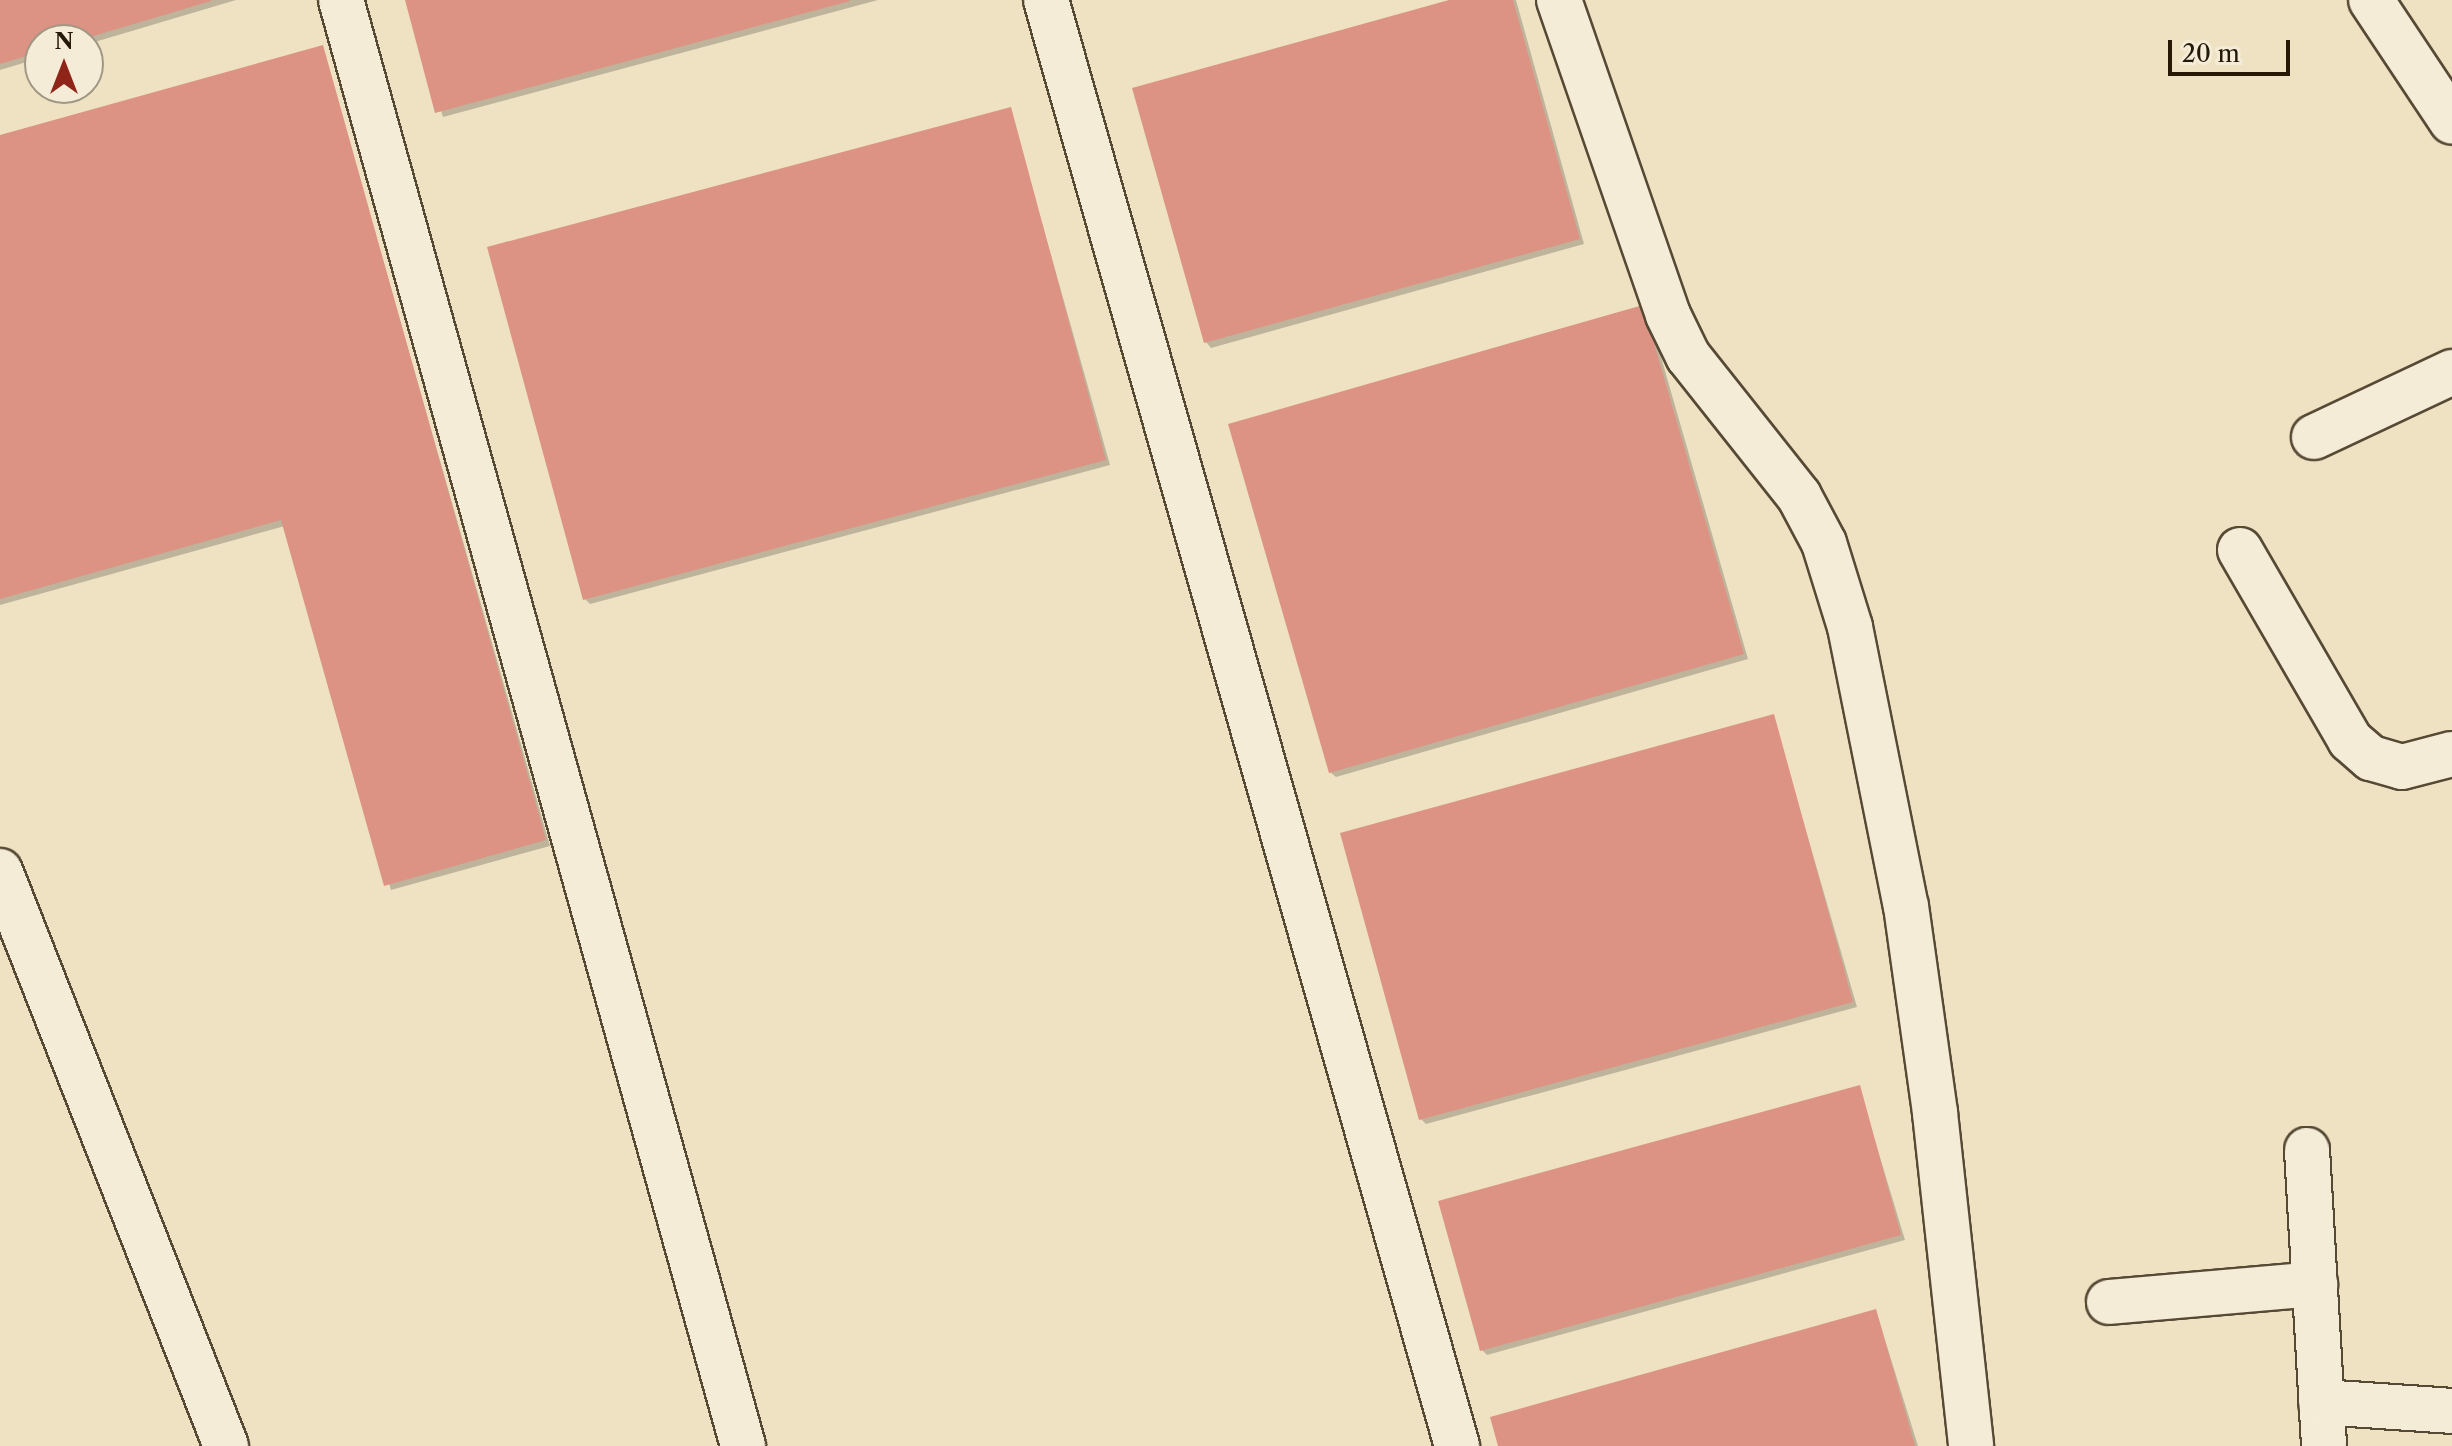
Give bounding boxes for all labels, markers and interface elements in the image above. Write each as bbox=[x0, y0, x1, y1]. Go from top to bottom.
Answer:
north arrow bbox=[24, 24, 104, 104]
scale bar bbox=[2172, 24, 2294, 74]
text: N bbox=[54, 28, 74, 55]
text: 20 m bbox=[2182, 39, 2240, 68]

